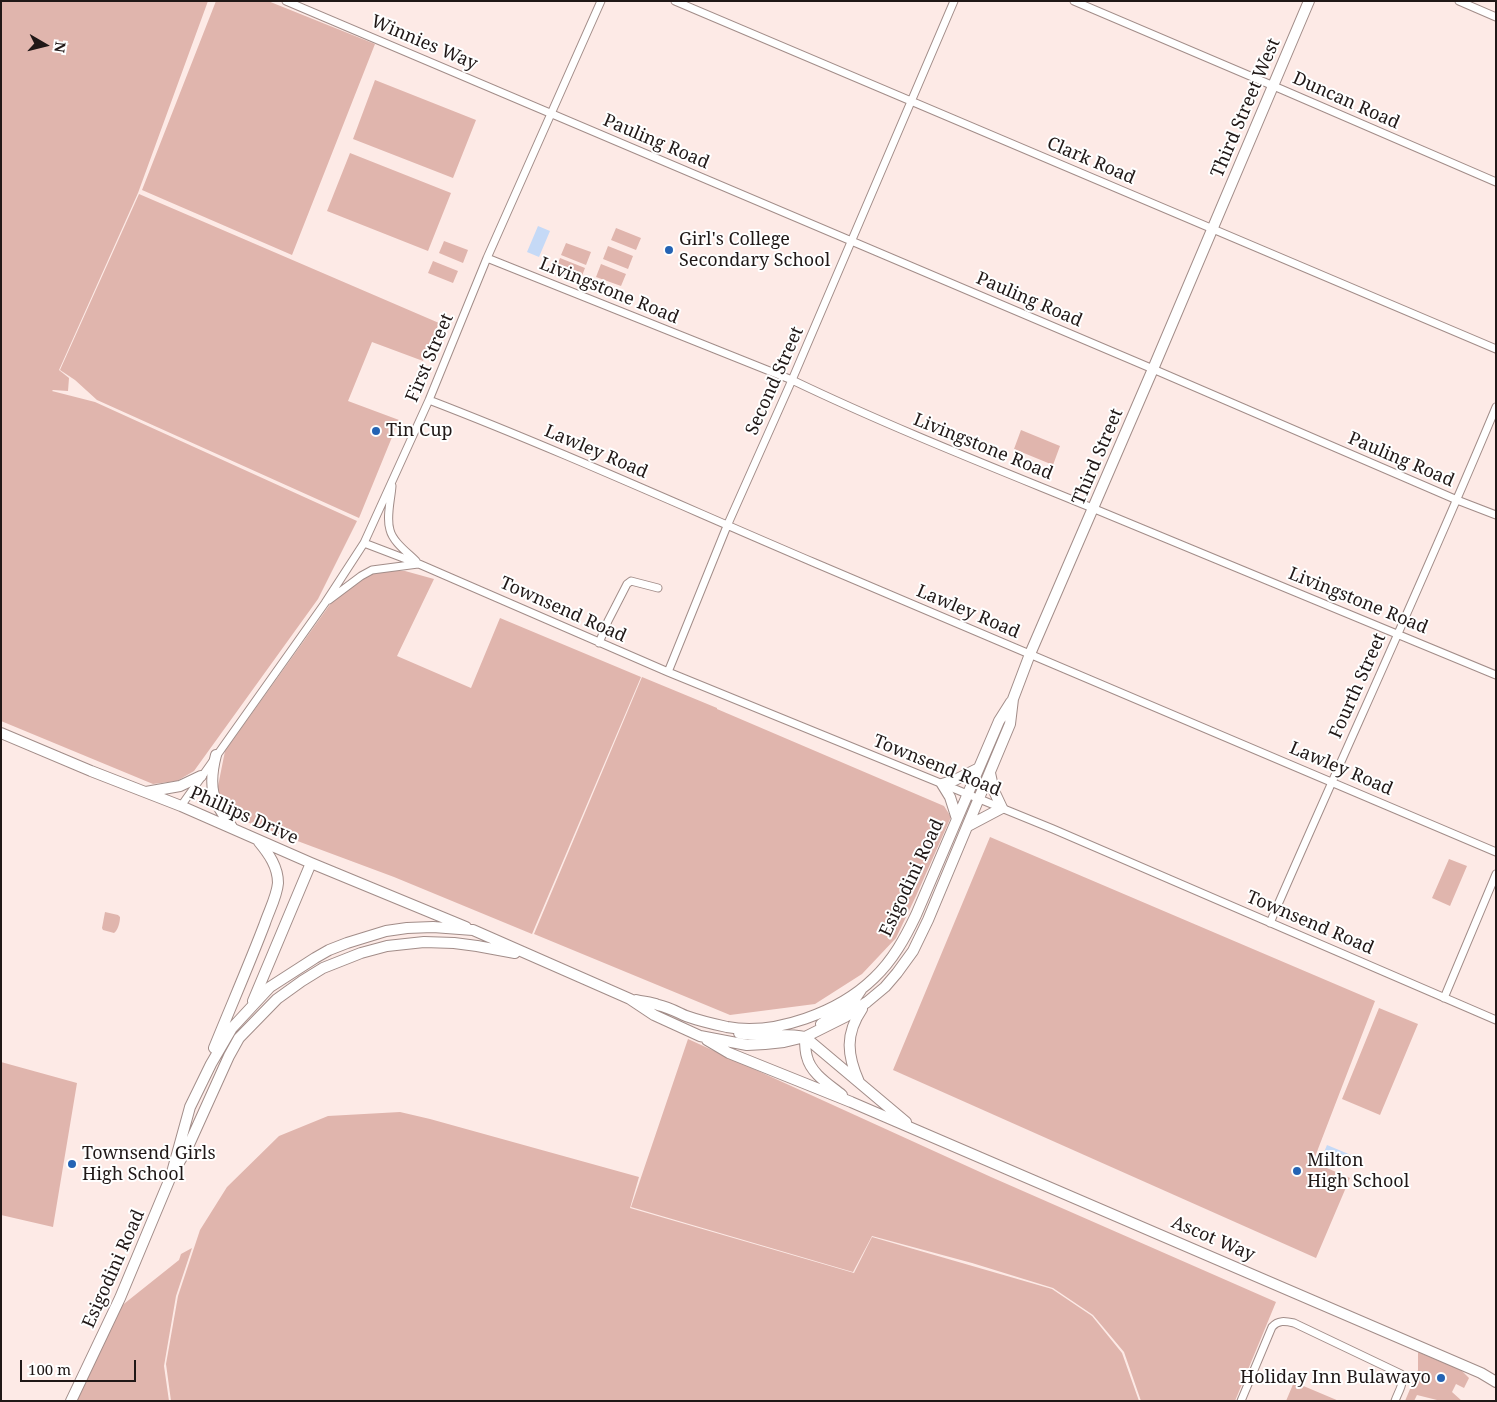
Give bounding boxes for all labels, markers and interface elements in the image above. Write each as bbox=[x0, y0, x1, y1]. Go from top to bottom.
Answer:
street label: Winnies Way bbox=[368, 11, 480, 75]
north arrow bbox=[20, 20, 70, 70]
street label: Third Street West bbox=[1207, 35, 1285, 181]
text: N bbox=[50, 40, 71, 54]
street label: Duncan Road bbox=[1289, 68, 1403, 134]
street label: Pauling Road bbox=[600, 110, 712, 174]
street label: Clark Road bbox=[1044, 133, 1138, 189]
place label: Girl's College Secondary School bbox=[679, 229, 830, 272]
marker: Girl's College Secondary School bbox=[663, 244, 675, 256]
street label: Livingstone Road bbox=[536, 253, 682, 329]
street label: Pauling Road bbox=[973, 268, 1085, 332]
street label: First Street bbox=[402, 310, 458, 406]
street label: Second Street bbox=[742, 324, 808, 438]
street label: Third Street bbox=[1068, 406, 1128, 508]
street label: Livingstone Road bbox=[910, 409, 1056, 485]
place label: Tin Cup bbox=[386, 420, 453, 442]
street label: Lawley Road bbox=[541, 421, 651, 483]
marker: Tin Cup bbox=[370, 425, 382, 437]
street label: Pauling Road bbox=[1345, 428, 1457, 492]
street label: Livingstone Road bbox=[1285, 563, 1431, 639]
street label: Townsend Road bbox=[496, 572, 630, 648]
street label: Lawley Road bbox=[913, 581, 1023, 643]
street label: Fourth Street bbox=[1325, 630, 1391, 742]
street label: Townsend Road bbox=[870, 730, 1004, 802]
street label: Lawley Road bbox=[1286, 738, 1396, 800]
street label: Phillips Drive bbox=[187, 783, 301, 849]
street label: Esigodini Road bbox=[875, 816, 949, 940]
street label: Townsend Road bbox=[1243, 886, 1377, 960]
place label: Townsend Girls High School bbox=[82, 1143, 216, 1186]
place label: Milton High School bbox=[1307, 1150, 1409, 1192]
marker: Townsend Girls High School bbox=[66, 1158, 78, 1170]
marker: Milton High School bbox=[1291, 1165, 1303, 1177]
street label: Esigodini Road bbox=[78, 1206, 150, 1332]
street label: Ascot Way bbox=[1168, 1212, 1258, 1266]
scale bar bbox=[22, 1350, 139, 1382]
text: 100 m bbox=[28, 1359, 71, 1379]
place label: Holiday Inn Bulawayo bbox=[1240, 1367, 1431, 1389]
marker: Holiday Inn Bulawayo bbox=[1435, 1372, 1447, 1384]

